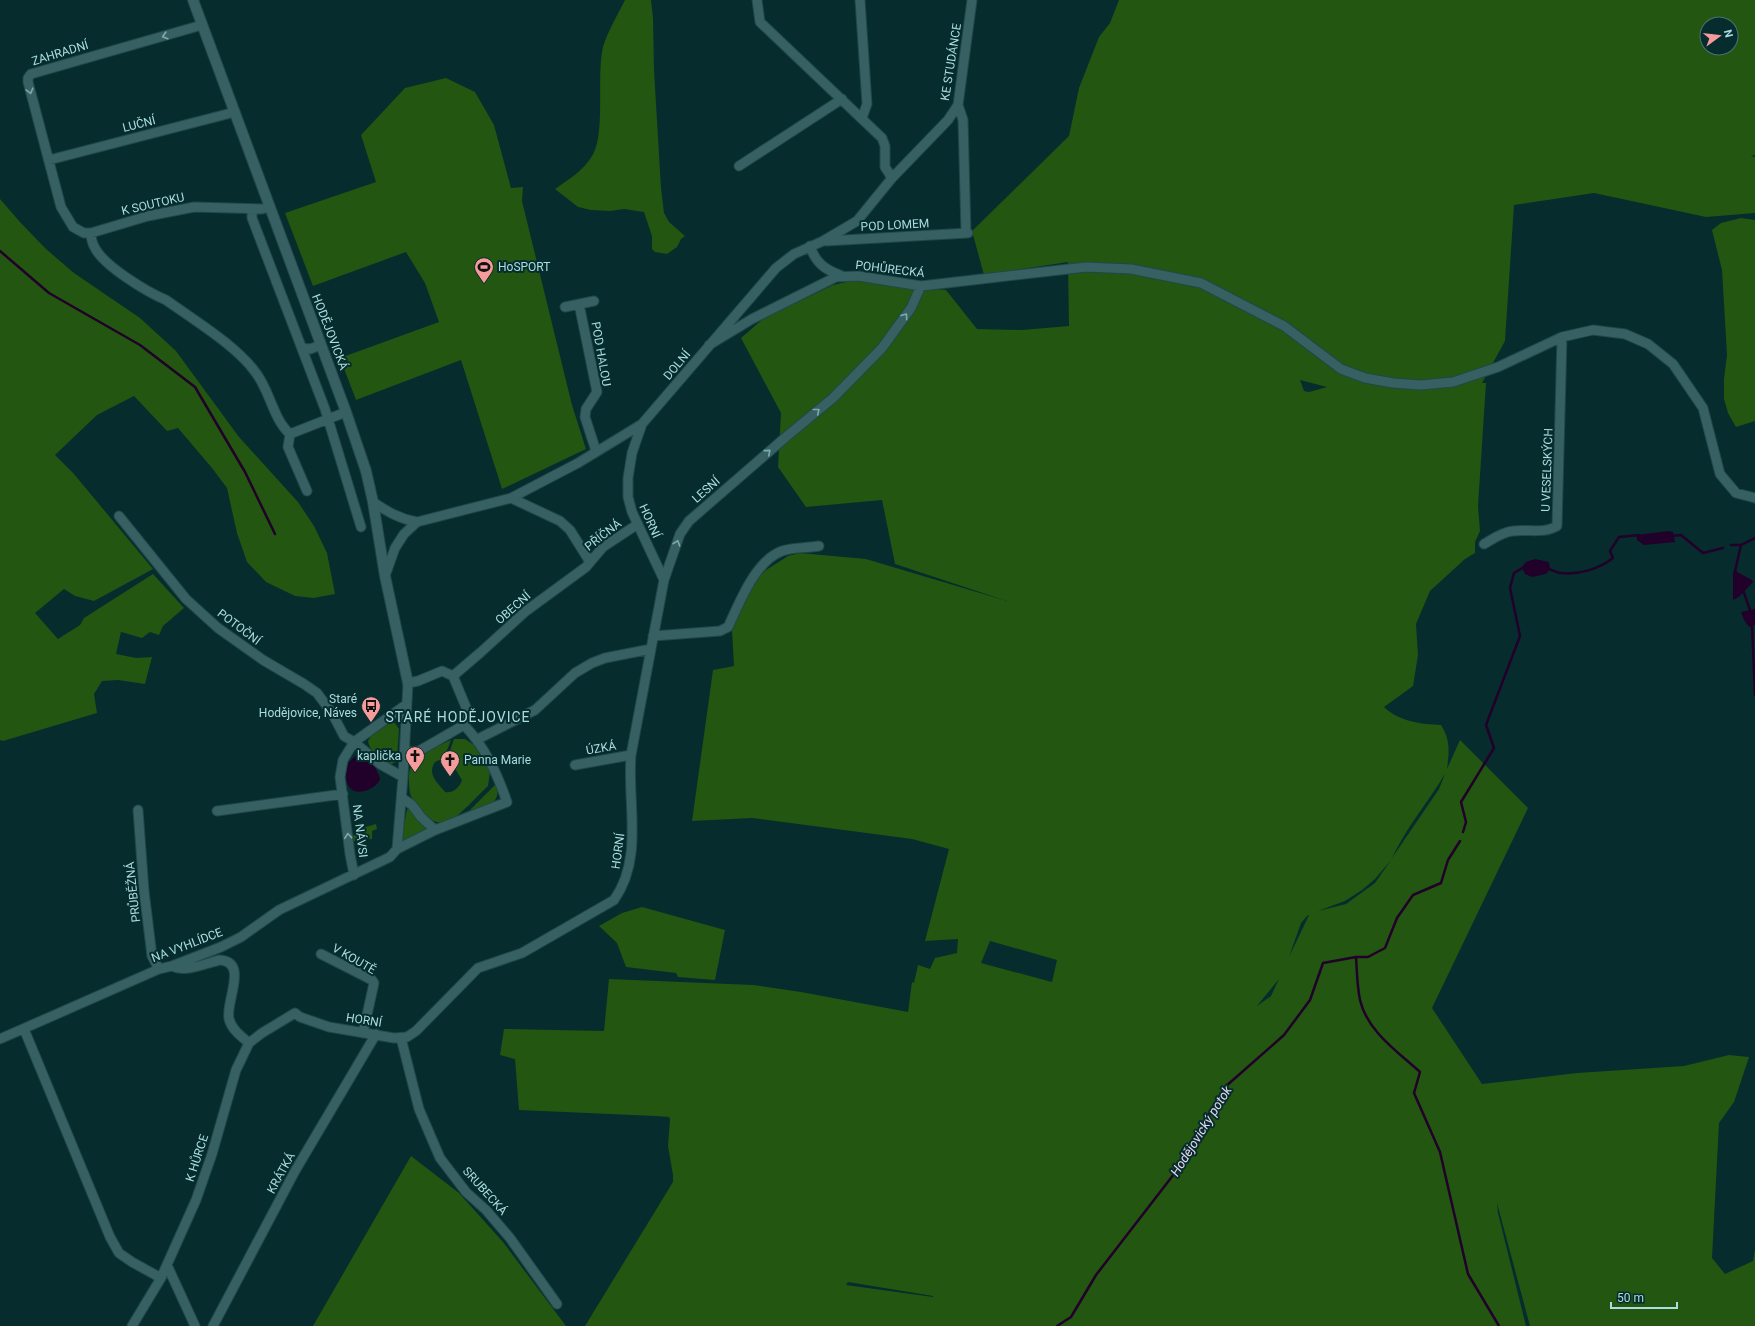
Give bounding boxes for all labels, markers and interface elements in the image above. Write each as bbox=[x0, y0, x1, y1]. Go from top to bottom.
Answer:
north arrow bbox=[1699, 16, 1739, 56]
street label: KE STUDÁNCE bbox=[937, 22, 964, 102]
text: N bbox=[1721, 28, 1736, 39]
one-way arrow bbox=[161, 31, 168, 40]
street label: ZAHRADNÍ bbox=[30, 37, 91, 68]
one-way arrow bbox=[25, 87, 34, 94]
street label: LUČNÍ bbox=[121, 112, 158, 135]
street label: K SOUTOKU bbox=[120, 190, 186, 218]
street label: POD LOMEM bbox=[860, 216, 930, 234]
sports icon: HoSPORT bbox=[473, 256, 495, 284]
street label: POHŮRECKÁ bbox=[855, 256, 926, 280]
place label: HoSPORT bbox=[498, 260, 550, 274]
street label: HODĚJOVICKÁ bbox=[309, 292, 352, 372]
one-way arrow bbox=[900, 314, 907, 321]
street label: POD HALOU bbox=[588, 321, 614, 387]
street label: DOLNÍ bbox=[660, 346, 694, 383]
one-way arrow bbox=[812, 409, 820, 416]
street label: U VESELSKÝCH bbox=[1538, 428, 1555, 512]
one-way arrow bbox=[763, 450, 770, 457]
street label: LESNÍ bbox=[689, 473, 723, 506]
street label: HORNÍ bbox=[636, 501, 665, 541]
street label: PŘÍČNÁ bbox=[581, 516, 624, 554]
one-way arrow bbox=[672, 539, 680, 546]
street label: OBECNÍ bbox=[492, 588, 534, 627]
street label: POTOČNÍ bbox=[215, 605, 265, 648]
place label: Staré Hodějovice, Náves bbox=[259, 692, 357, 720]
bus stop icon: Staré Hodějovice, Náves bbox=[360, 695, 382, 723]
district label: STARÉ HODĚJOVICE bbox=[385, 708, 531, 725]
street label: ÚZKÁ bbox=[585, 737, 617, 758]
church icon: kaplička bbox=[404, 745, 426, 773]
place label: kaplička bbox=[357, 749, 401, 763]
church icon: Panna Marie bbox=[439, 749, 461, 777]
place label: Panna Marie bbox=[464, 753, 531, 767]
street label: NA NÁVSI bbox=[350, 803, 371, 858]
street label: HORNÍ bbox=[608, 831, 628, 870]
one-way arrow bbox=[343, 833, 352, 839]
street label: PRŮBĚŽNÁ bbox=[121, 861, 143, 923]
street label: NA VYHLÍDCE bbox=[149, 924, 225, 965]
street label: V KOUTĚ bbox=[330, 940, 379, 977]
street label: HORNÍ bbox=[345, 1009, 384, 1030]
water label: Hodějovický potok bbox=[1167, 1083, 1235, 1179]
street label: K HŮRCE bbox=[181, 1132, 211, 1183]
street label: KRÁTKÁ bbox=[263, 1150, 298, 1196]
street label: SRUBECKÁ bbox=[460, 1163, 511, 1218]
scale bar bbox=[1611, 1284, 1677, 1310]
text: 50 m bbox=[1617, 1291, 1644, 1305]

